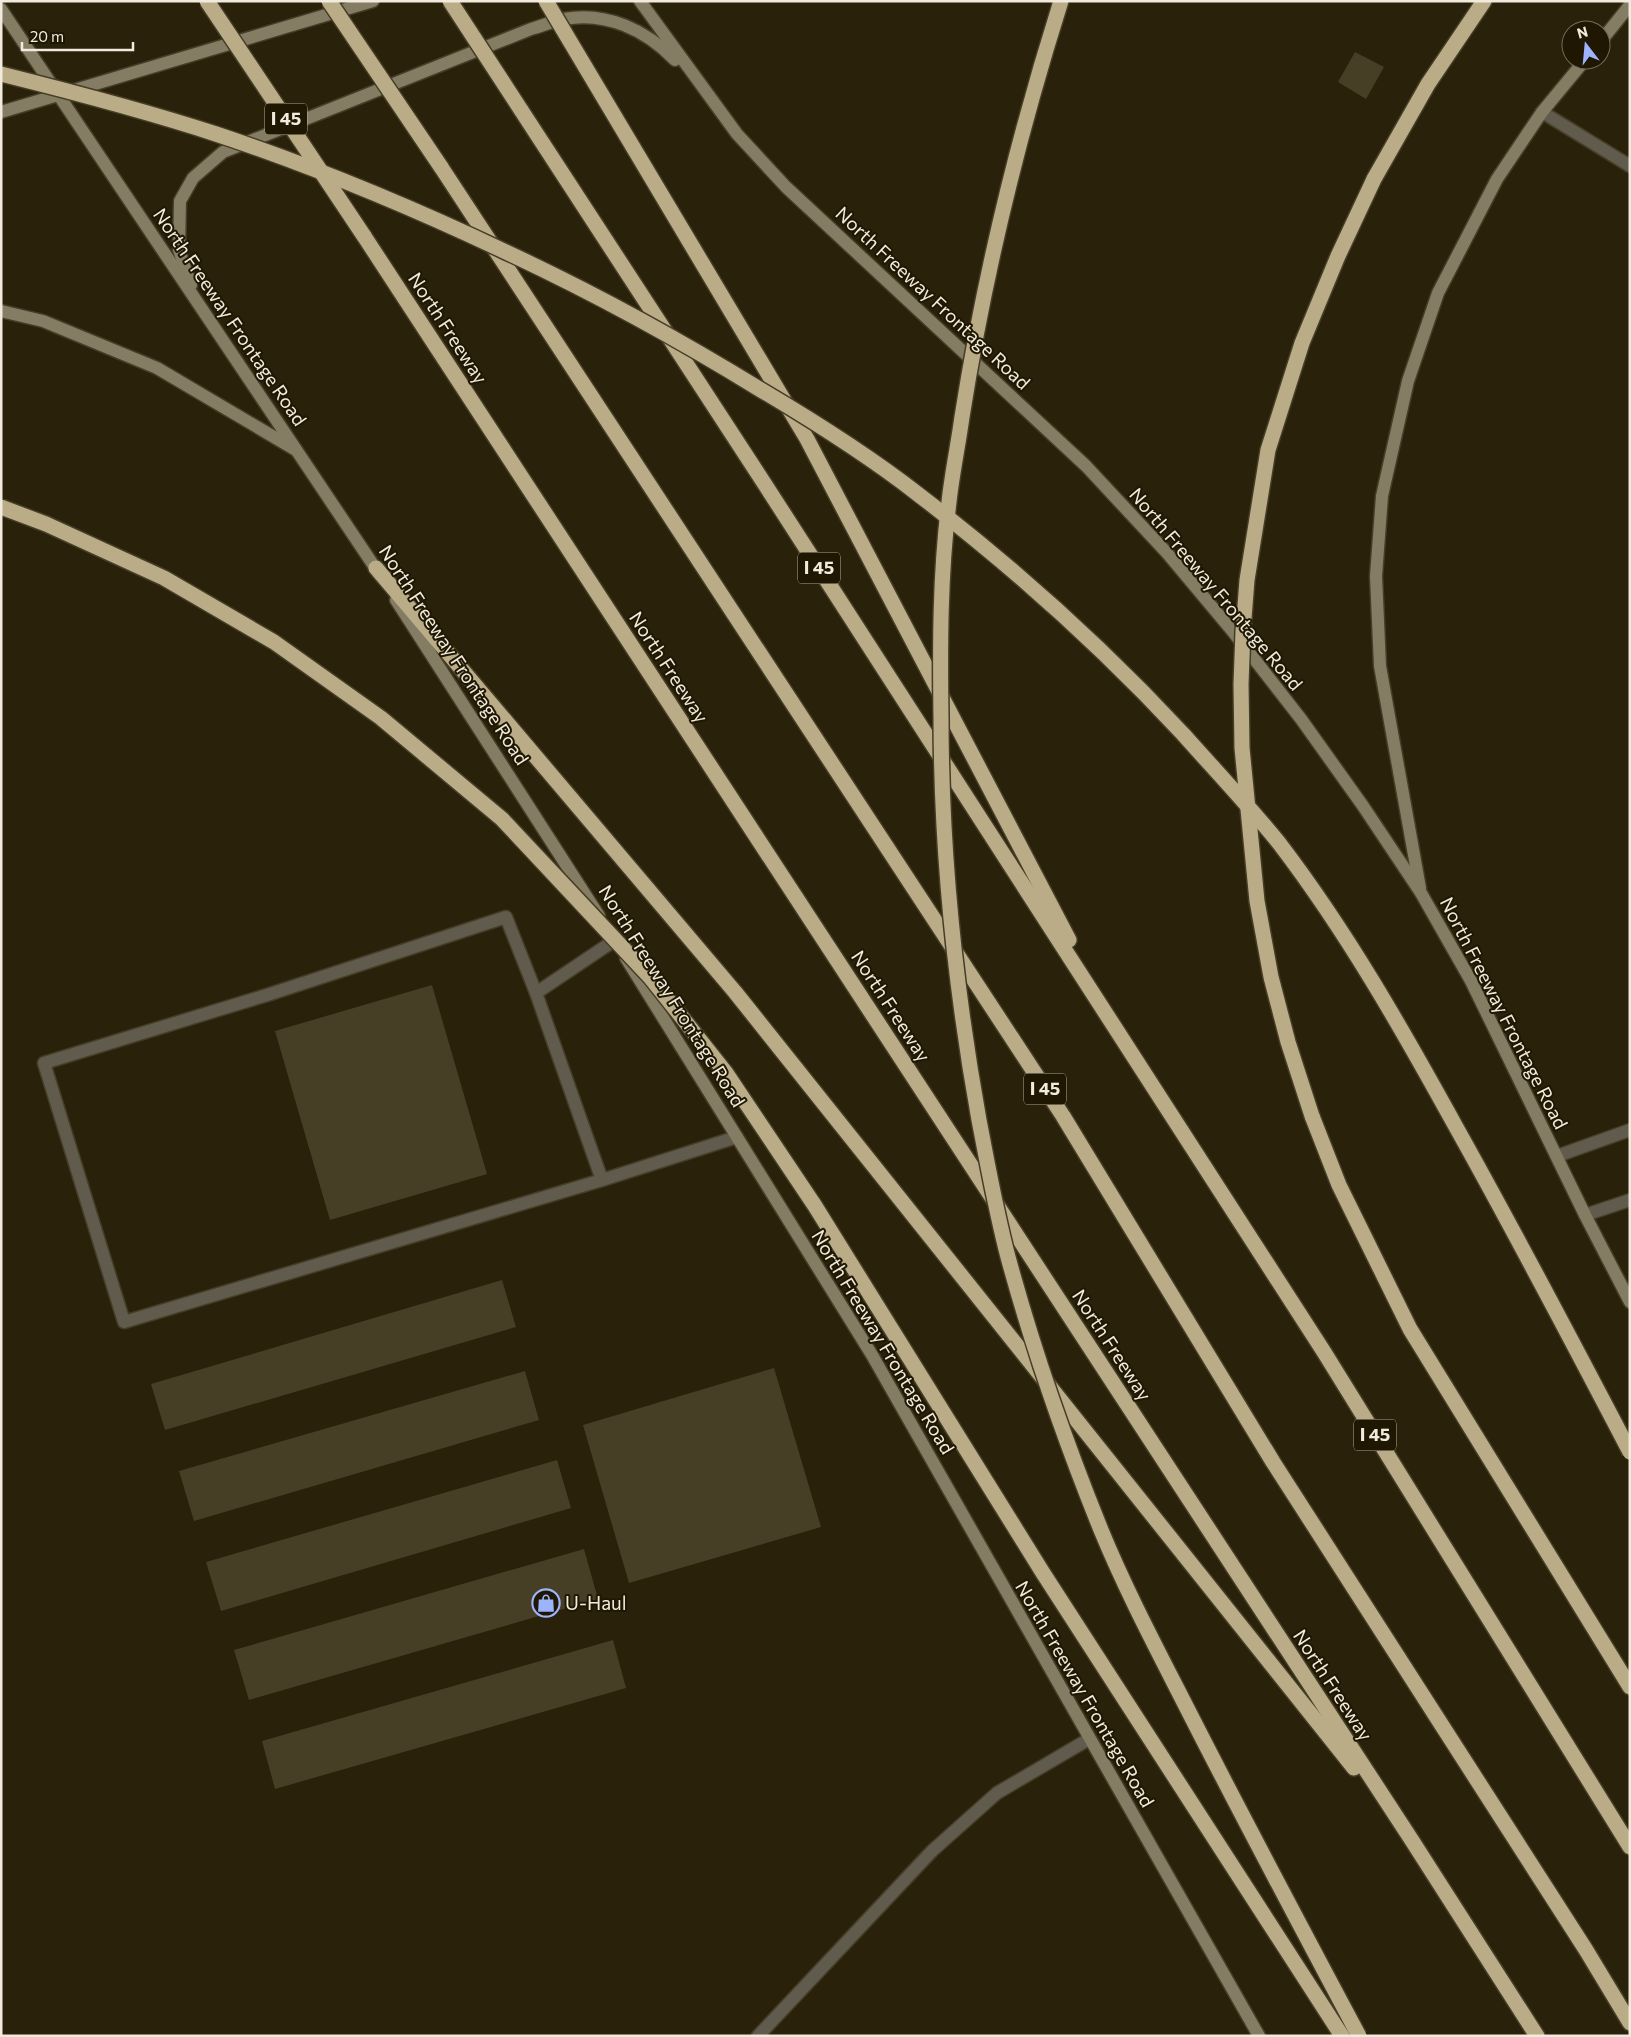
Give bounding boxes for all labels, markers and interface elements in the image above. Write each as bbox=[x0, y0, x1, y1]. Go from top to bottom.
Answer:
scale bar bbox=[22, 20, 134, 52]
north arrow bbox=[1561, 20, 1611, 70]
text: N bbox=[1575, 22, 1590, 42]
text: 20 m bbox=[30, 27, 64, 45]
road number: I 45 bbox=[265, 104, 307, 134]
street label: North Freeway Frontage Road bbox=[831, 201, 1035, 394]
street label: North Freeway Frontage Road bbox=[149, 204, 312, 430]
street label: North Freeway bbox=[404, 268, 493, 388]
street label: North Freeway Frontage Road bbox=[1125, 483, 1308, 695]
street label: North Freeway Frontage Road bbox=[375, 540, 534, 769]
road number: I 45 bbox=[798, 552, 840, 584]
street label: North Freeway bbox=[625, 607, 714, 727]
street label: North Freeway Frontage Road bbox=[594, 880, 750, 1111]
street label: North Freeway Frontage Road bbox=[1436, 893, 1573, 1133]
street label: North Freeway bbox=[847, 946, 936, 1066]
road number: I 45 bbox=[1024, 1074, 1066, 1104]
street label: North Freeway Frontage Road bbox=[807, 1225, 960, 1458]
street label: North Freeway bbox=[1068, 1285, 1157, 1405]
road number: I 45 bbox=[1354, 1420, 1396, 1450]
street label: North Freeway Frontage Road bbox=[1011, 1577, 1160, 1811]
shop icon: U-Haul bbox=[531, 1588, 561, 1618]
place label: U-Haul bbox=[565, 1591, 627, 1614]
street label: North Freeway bbox=[1289, 1625, 1378, 1745]

